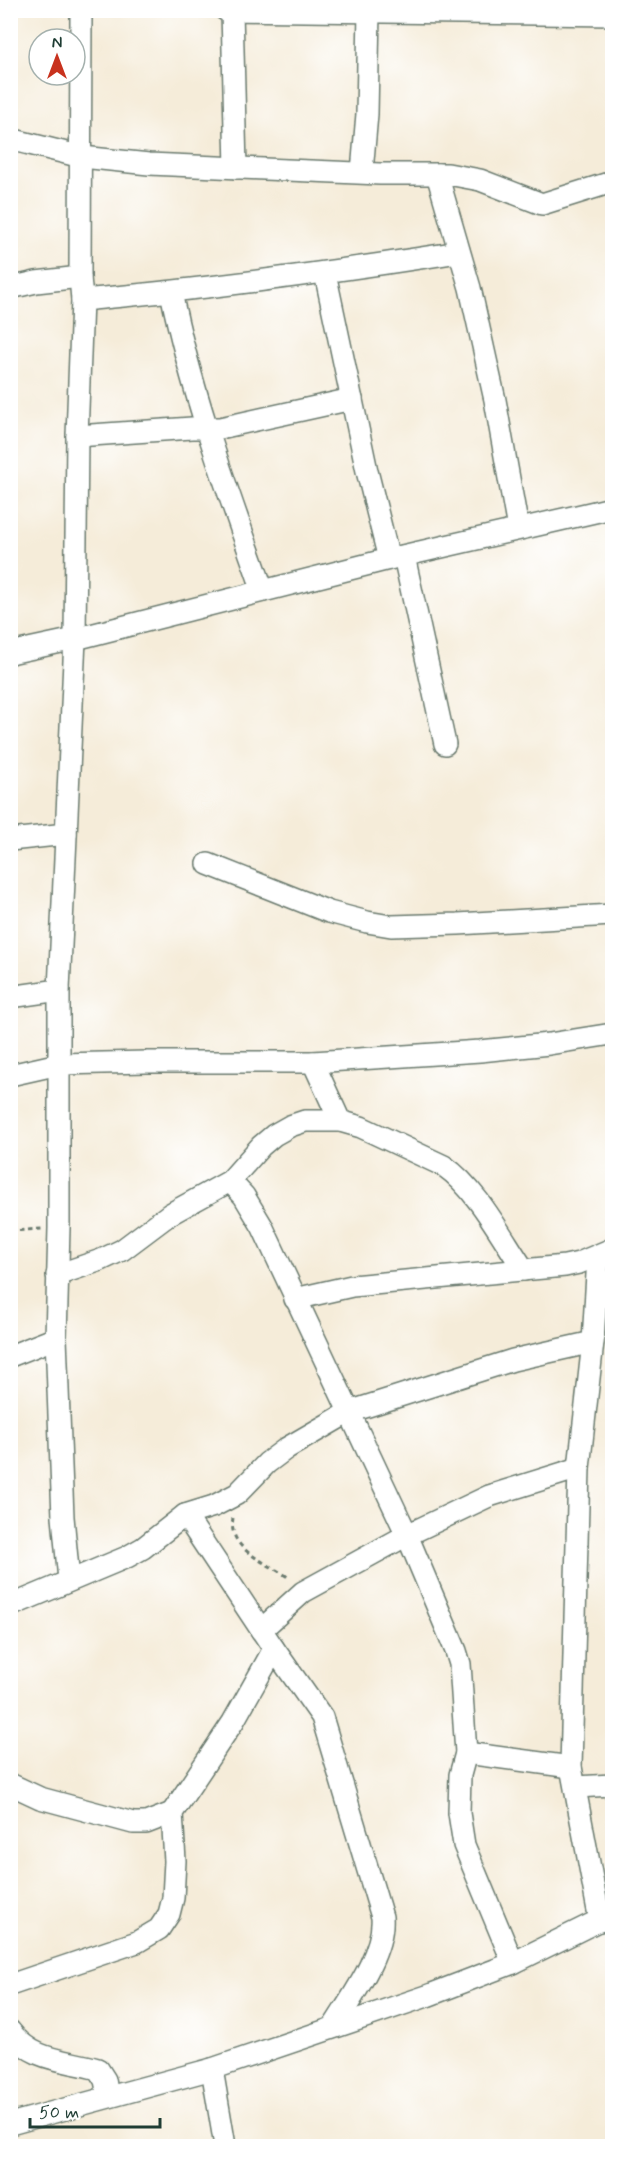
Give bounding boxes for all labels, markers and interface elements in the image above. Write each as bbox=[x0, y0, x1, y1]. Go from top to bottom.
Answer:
north arrow bbox=[27, 27, 87, 87]
text: N bbox=[52, 33, 62, 54]
scale bar bbox=[30, 2091, 160, 2129]
text: 50 m bbox=[39, 2101, 79, 2125]

